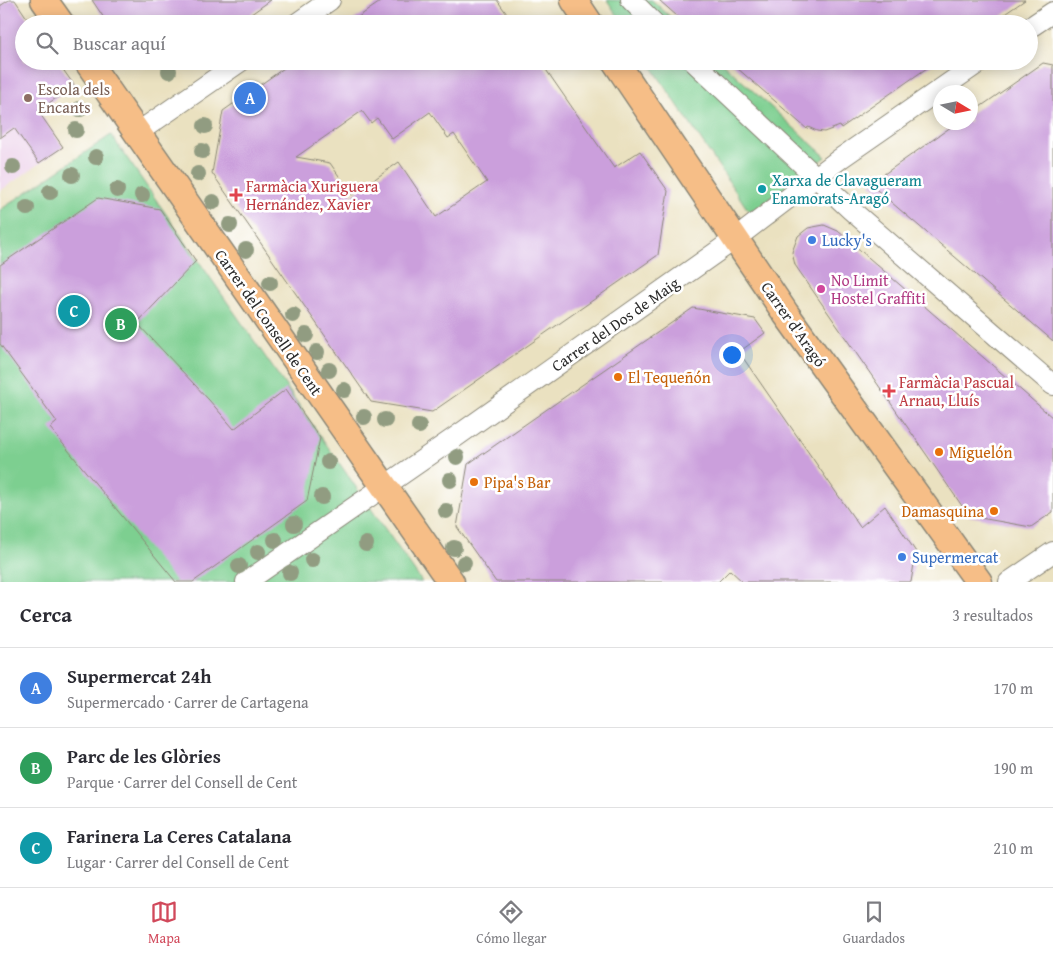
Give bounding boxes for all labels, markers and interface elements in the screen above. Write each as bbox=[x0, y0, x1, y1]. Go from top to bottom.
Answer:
search box bbox=[15, 15, 1038, 70]
icon: search bbox=[33, 29, 61, 57]
text: Buscar aquí bbox=[73, 29, 166, 57]
place label: Escola dels Encants bbox=[38, 77, 110, 119]
pin: A bbox=[234, 79, 266, 117]
north arrow bbox=[933, 85, 978, 130]
marker: Escola dels Encants bbox=[22, 92, 34, 104]
place label: Xarxa de Clavagueram Enamorats-Aragó bbox=[772, 168, 922, 210]
place label: Farmàcia Xuriguera Hernández, Xavier bbox=[246, 174, 379, 216]
marker: Xarxa de Clavagueram Enamorats-Aragó bbox=[756, 183, 768, 195]
marker: Farmàcia Xuriguera Hernández, Xavier bbox=[230, 189, 242, 201]
place label: Lucky's bbox=[822, 228, 872, 252]
marker: Lucky's bbox=[806, 234, 818, 246]
street label: Carrer del Consell de Cent bbox=[209, 244, 329, 400]
place label: No Limit Hostel Graffiti bbox=[831, 268, 926, 310]
street label: Carrer del Dos de Maig bbox=[546, 271, 684, 377]
street label: Carrer d'Aragó bbox=[756, 276, 832, 372]
marker: No Limit Hostel Graffiti bbox=[815, 283, 827, 295]
pin: C bbox=[58, 292, 90, 330]
pin: B bbox=[105, 305, 137, 343]
your location bbox=[719, 342, 745, 368]
place label: El Tequeñón bbox=[628, 365, 711, 389]
place label: Farmàcia Pascual Arnau, Lluís bbox=[899, 370, 1014, 412]
marker: El Tequeñón bbox=[612, 371, 624, 383]
marker: Farmàcia Pascual Arnau, Lluís bbox=[883, 385, 895, 397]
place label: Miguelón bbox=[949, 440, 1012, 464]
marker: Miguelón bbox=[933, 446, 945, 458]
place label: Pipa's Bar bbox=[484, 470, 551, 494]
marker: Pipa's Bar bbox=[468, 476, 480, 488]
place label: Damasquina bbox=[902, 499, 984, 523]
marker: Damasquina bbox=[988, 505, 1000, 517]
place label: Supermercat bbox=[912, 545, 999, 569]
marker: Supermercat bbox=[896, 551, 908, 563]
text: Cerca bbox=[20, 599, 72, 630]
text: 3 resultados bbox=[952, 603, 1033, 627]
text: Supermercat 24h bbox=[67, 662, 212, 690]
text: A bbox=[31, 676, 41, 700]
text: 170 m bbox=[993, 676, 1033, 700]
text: Supermercado · Carrer de Cartagena bbox=[67, 690, 309, 714]
text: Parc de les Glòries bbox=[67, 742, 221, 770]
text: B bbox=[31, 756, 41, 780]
text: 190 m bbox=[993, 756, 1033, 780]
text: Parque · Carrer del Consell de Cent bbox=[67, 770, 297, 794]
text: Farinera La Ceres Catalana bbox=[67, 822, 292, 850]
text: C bbox=[31, 836, 41, 860]
text: 210 m bbox=[993, 836, 1033, 860]
text: Lugar · Carrer del Consell de Cent bbox=[67, 850, 289, 874]
tab: Mapa bbox=[148, 898, 180, 948]
tab: Cómo llegar bbox=[476, 898, 547, 948]
tab: Guardados bbox=[843, 898, 905, 948]

